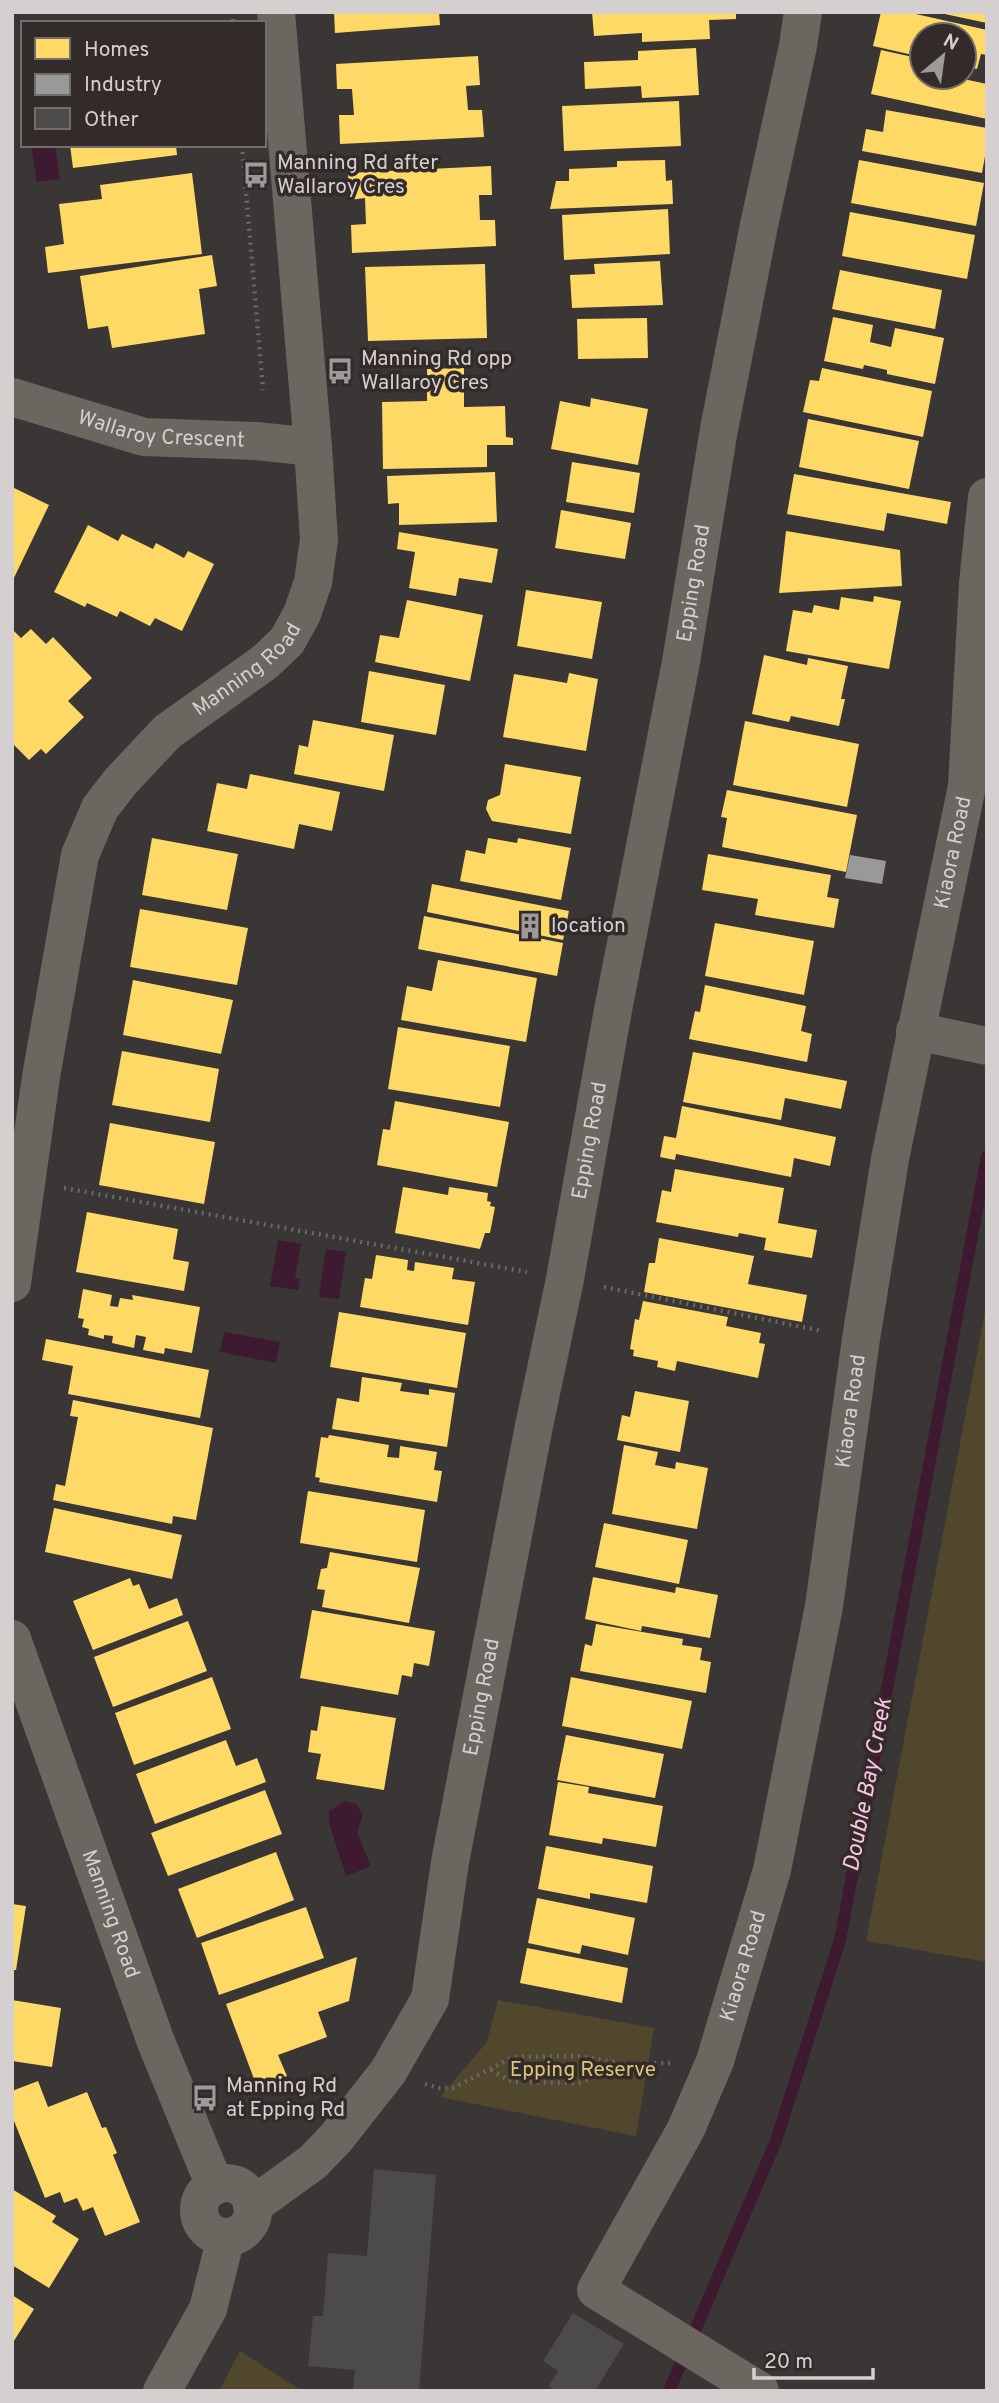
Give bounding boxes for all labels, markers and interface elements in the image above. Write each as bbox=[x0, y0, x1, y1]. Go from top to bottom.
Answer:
legend bbox=[21, 21, 266, 147]
north arrow bbox=[908, 21, 978, 91]
text: N bbox=[938, 29, 962, 57]
text: Homes bbox=[84, 37, 149, 64]
text: Industry bbox=[84, 72, 162, 99]
text: Other bbox=[84, 107, 139, 134]
place label: Manning Rd after Wallaroy Cres bbox=[277, 150, 439, 201]
bus stop icon: Manning Rd after Wallaroy Cres bbox=[241, 160, 271, 190]
place label: Manning Rd opp Wallaroy Cres bbox=[361, 346, 512, 397]
bus stop icon: Manning Rd opp Wallaroy Cres bbox=[325, 356, 355, 386]
street label: Wallaroy Crescent bbox=[74, 404, 245, 454]
street label: Epping Road bbox=[671, 522, 717, 644]
street label: Manning Road bbox=[188, 618, 308, 723]
street label: Kiaora Road bbox=[928, 794, 978, 912]
building icon: location bbox=[515, 911, 545, 941]
place label: location bbox=[551, 913, 626, 940]
street label: Epping Road bbox=[566, 1080, 613, 1202]
street label: Kiaora Road bbox=[830, 1353, 872, 1470]
street label: Epping Road bbox=[457, 1636, 506, 1758]
water label: Double Bay Creek bbox=[838, 1695, 900, 1874]
street label: Manning Road bbox=[75, 1846, 146, 1982]
street label: Kiaora Road bbox=[714, 1907, 773, 2025]
park label: Epping Reserve bbox=[510, 2057, 656, 2084]
place label: Manning Rd at Epping Rd bbox=[226, 2073, 345, 2124]
bus stop icon: Manning Rd at Epping Rd bbox=[190, 2083, 220, 2113]
scale bar bbox=[754, 2336, 873, 2380]
text: 20 m bbox=[764, 2349, 813, 2376]

